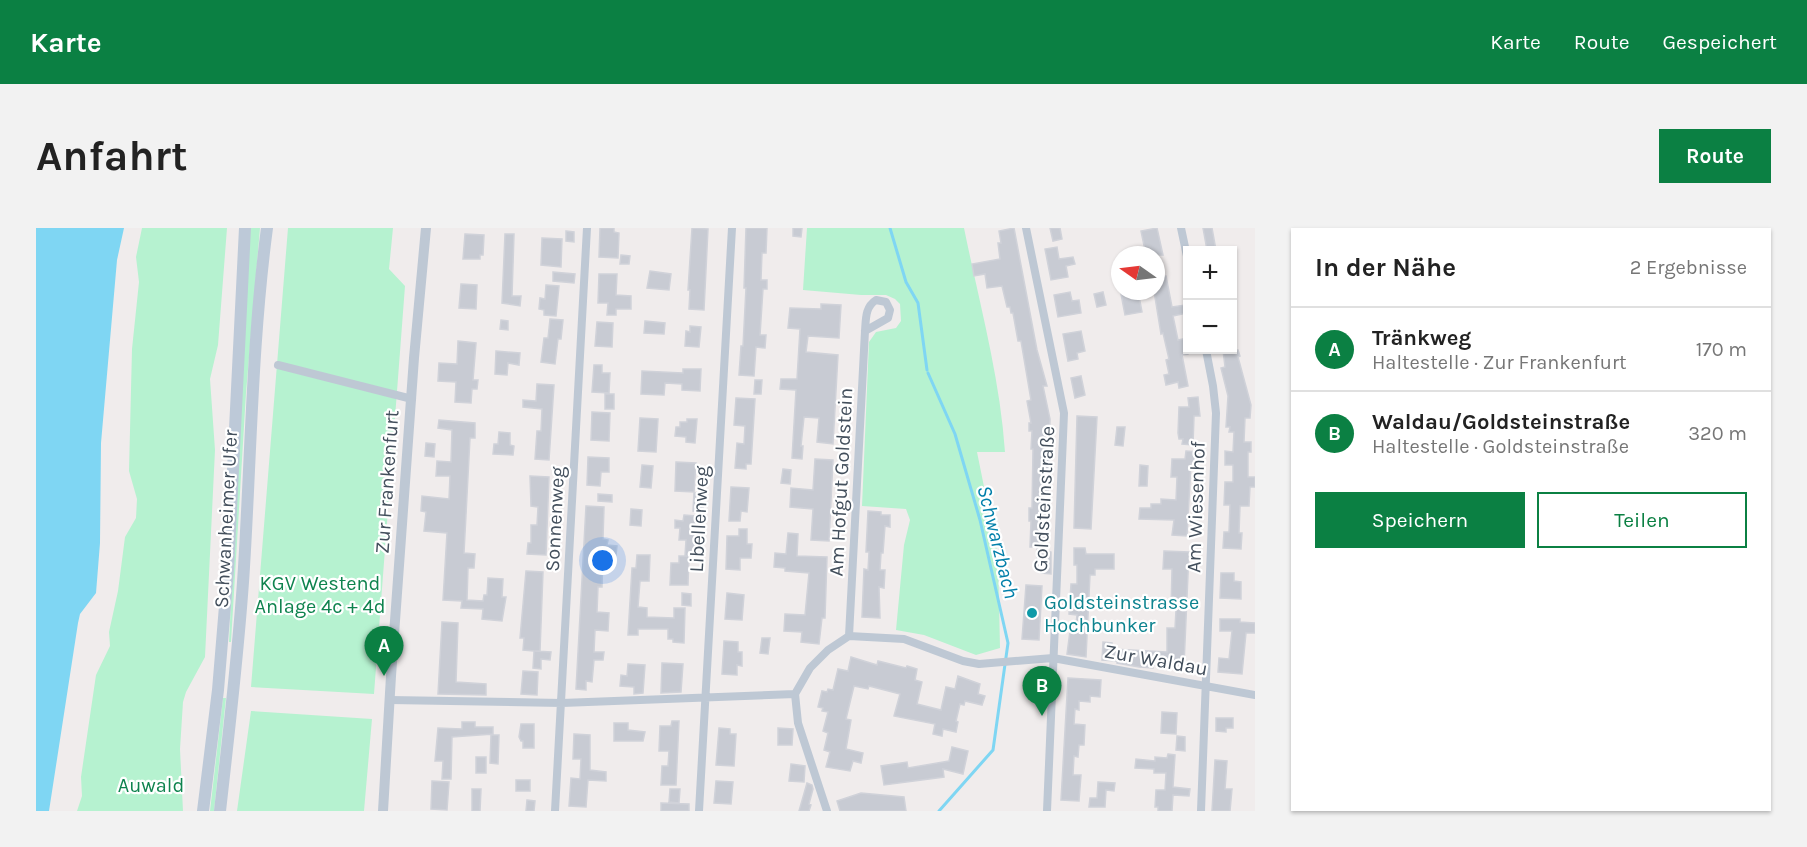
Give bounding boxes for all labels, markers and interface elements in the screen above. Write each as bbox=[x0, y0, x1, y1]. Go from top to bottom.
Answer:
text: Karte bbox=[30, 26, 102, 59]
text: Karte bbox=[1490, 30, 1541, 54]
text: Route bbox=[1574, 30, 1630, 54]
text: Gespeichert bbox=[1663, 30, 1777, 54]
button: Route bbox=[1659, 129, 1771, 183]
text: Anfahrt bbox=[36, 131, 188, 181]
north arrow bbox=[1111, 246, 1165, 300]
map controls bbox=[1183, 246, 1237, 354]
button: + bbox=[1183, 246, 1237, 300]
text: In der Nähe bbox=[1315, 252, 1456, 283]
text: 2 Ergebnisse bbox=[1630, 256, 1747, 279]
button: − bbox=[1183, 300, 1237, 354]
text: Tränkweg bbox=[1372, 325, 1471, 351]
text: A bbox=[1328, 338, 1341, 361]
text: 170 m bbox=[1696, 338, 1747, 361]
text: Haltestelle · Zur Frankenfurt bbox=[1372, 351, 1627, 374]
street label: Am Hofgut Goldstein bbox=[825, 387, 857, 577]
street label: Zur Frankenfurt bbox=[371, 409, 404, 555]
text: Waldau/Goldsteinstraße bbox=[1372, 409, 1630, 435]
text: B bbox=[1328, 422, 1341, 445]
text: 320 m bbox=[1688, 422, 1747, 445]
street label: Goldsteinstraße bbox=[1029, 425, 1059, 573]
street label: Schwanheimer Ufer bbox=[210, 428, 242, 609]
text: Haltestelle · Goldsteinstraße bbox=[1372, 435, 1629, 458]
street label: Am Wiesenhof bbox=[1182, 441, 1210, 573]
street label: Libellenweg bbox=[685, 465, 713, 573]
street label: Sonnenweg bbox=[541, 466, 569, 572]
water label: Schwarzbach bbox=[972, 483, 1024, 601]
button: Speichern bbox=[1315, 492, 1525, 548]
button: Teilen bbox=[1537, 492, 1747, 548]
your location bbox=[588, 546, 617, 575]
park label: KGV Westend Anlage 4c + 4d bbox=[255, 572, 386, 618]
place label: Goldsteinstrasse Hochbunker bbox=[1044, 591, 1199, 637]
marker: Goldsteinstrasse Hochbunker bbox=[1025, 606, 1039, 620]
pin: A bbox=[364, 626, 404, 676]
street label: Zur Waldau bbox=[1102, 640, 1210, 680]
pin: B bbox=[1022, 666, 1062, 716]
park label: Auwald bbox=[118, 774, 184, 797]

